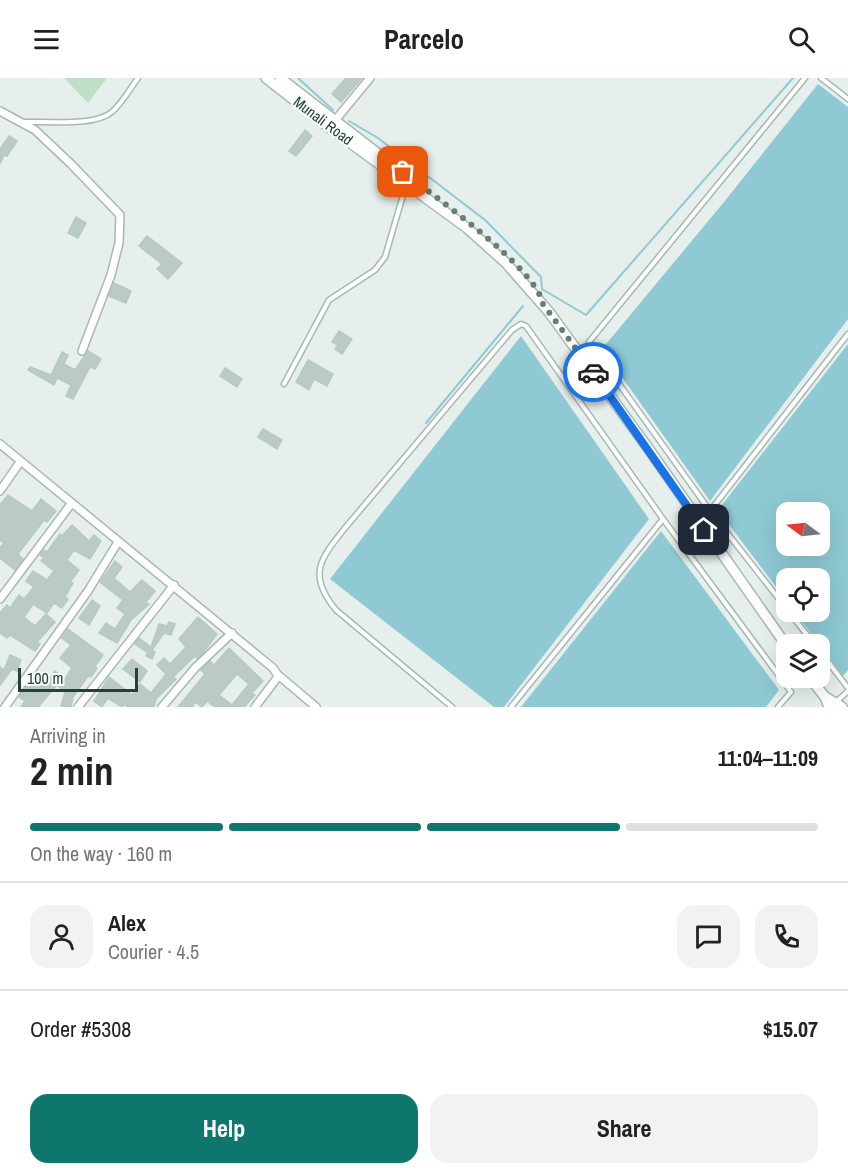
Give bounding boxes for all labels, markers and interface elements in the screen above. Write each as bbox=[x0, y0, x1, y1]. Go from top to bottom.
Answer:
text: Parcelo bbox=[384, 21, 464, 57]
icon: menu bbox=[30, 23, 63, 56]
icon: search bbox=[785, 23, 818, 56]
street label: Munali Road bbox=[289, 91, 357, 150]
pin bbox=[377, 146, 428, 197]
icon: bag bbox=[386, 155, 419, 188]
courier bbox=[563, 342, 623, 402]
icon: car bbox=[577, 356, 610, 389]
north arrow bbox=[776, 502, 830, 556]
map controls bbox=[776, 502, 830, 688]
pin bbox=[678, 504, 729, 555]
icon: home bbox=[687, 513, 720, 546]
button: locate bbox=[776, 568, 830, 622]
button: layers bbox=[776, 634, 830, 688]
scale bar bbox=[18, 665, 138, 692]
text: 100 m bbox=[27, 667, 63, 689]
text: Arriving in bbox=[30, 722, 106, 749]
text: 11:04–11:09 bbox=[718, 743, 818, 773]
text: 2 min bbox=[30, 745, 114, 797]
text: On the way · 160 m bbox=[30, 840, 172, 867]
button: person bbox=[30, 905, 93, 968]
button: chat bbox=[677, 905, 740, 968]
button: phone bbox=[755, 905, 818, 968]
text: Alex bbox=[108, 908, 146, 938]
text: Courier · 4.5 bbox=[108, 938, 199, 965]
text: Order #5308 bbox=[30, 1014, 131, 1044]
text: $15.07 bbox=[763, 1014, 818, 1044]
button: Help bbox=[30, 1094, 418, 1163]
button: Share bbox=[430, 1094, 818, 1163]

